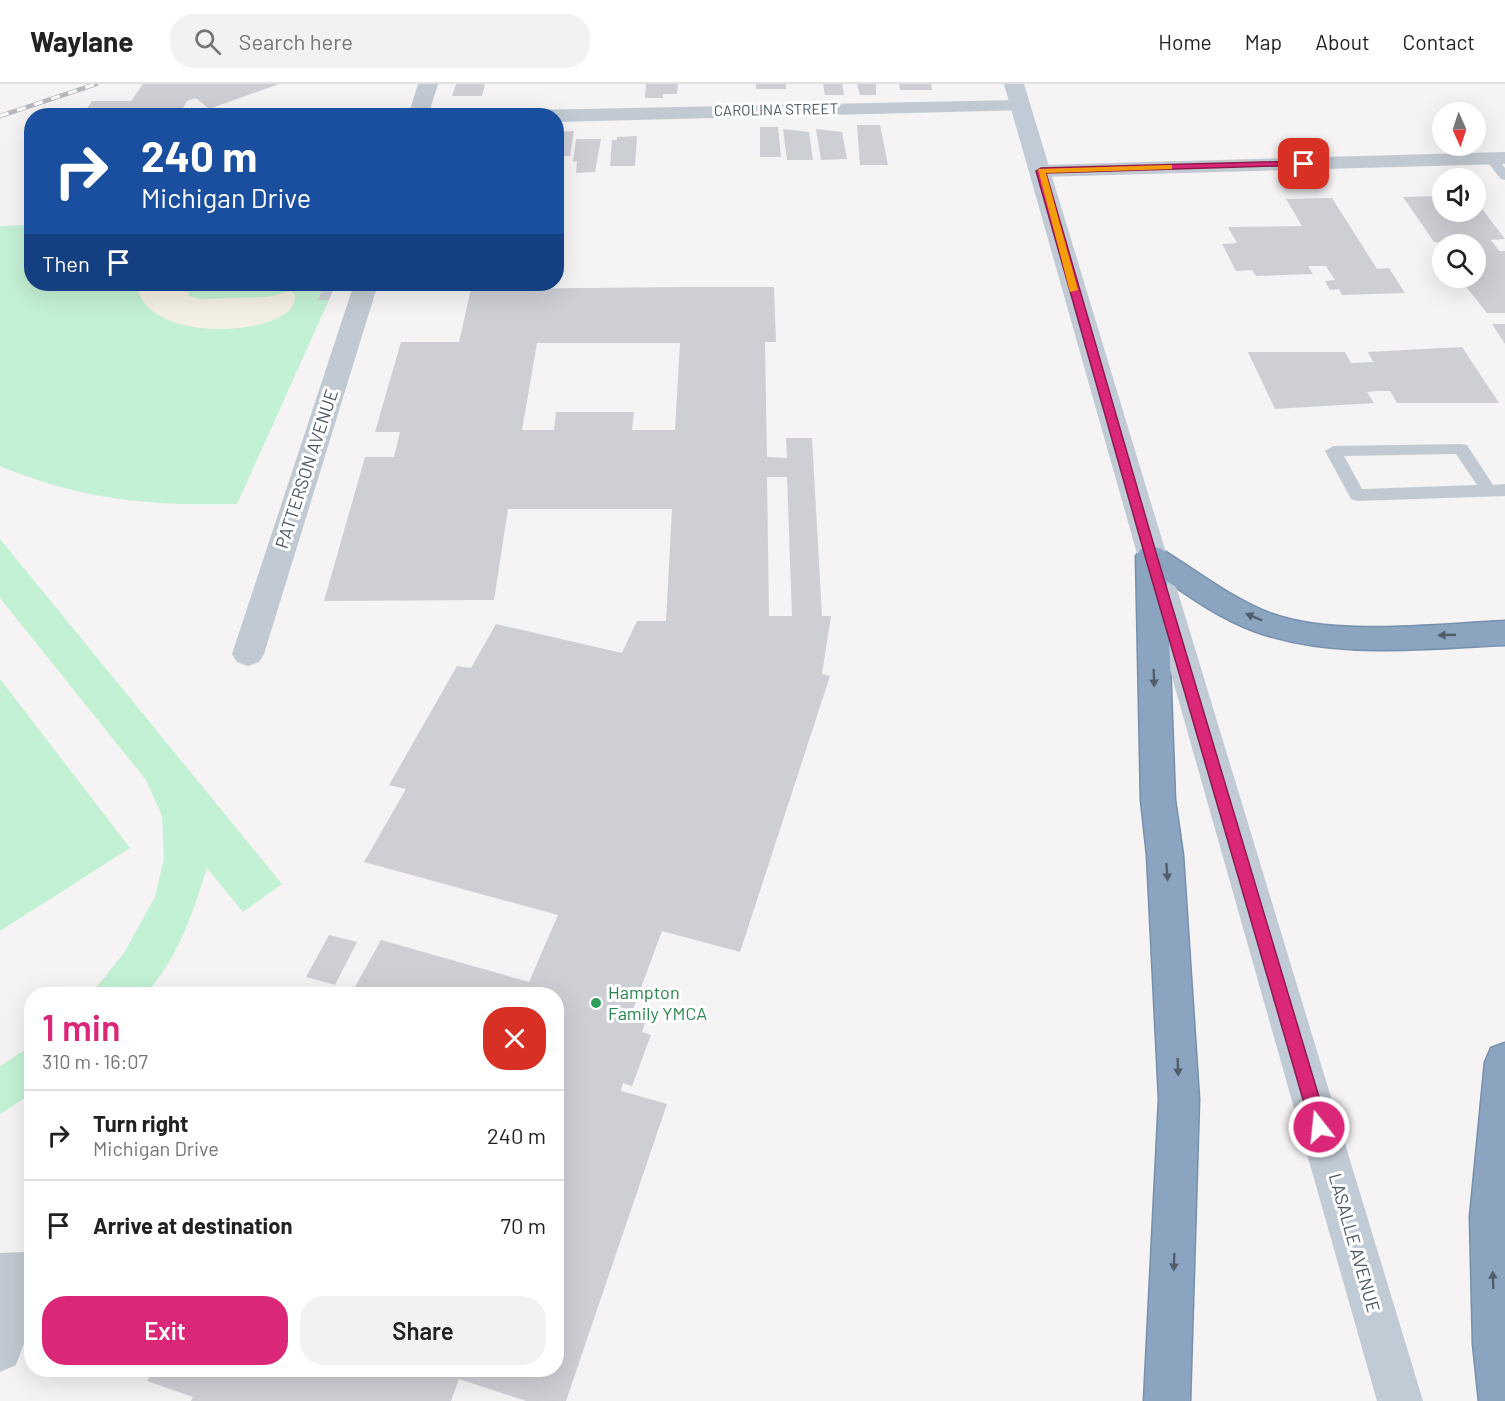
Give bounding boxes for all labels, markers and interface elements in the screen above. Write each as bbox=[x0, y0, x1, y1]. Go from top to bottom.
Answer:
search box bbox=[170, 14, 590, 68]
text: Waylane bbox=[30, 24, 134, 58]
icon: search bbox=[191, 25, 224, 58]
text: Search here bbox=[239, 28, 353, 54]
text: Home bbox=[1158, 29, 1212, 54]
text: Map bbox=[1245, 29, 1282, 54]
text: About bbox=[1315, 29, 1370, 54]
text: Contact bbox=[1403, 29, 1475, 54]
street label: CAROLINA STREET bbox=[714, 99, 838, 119]
north arrow bbox=[1432, 102, 1486, 156]
map controls bbox=[1432, 102, 1486, 288]
text: 240 m bbox=[141, 130, 257, 180]
icon: right bbox=[42, 132, 120, 210]
pin bbox=[1278, 138, 1329, 189]
icon: arrive bbox=[1287, 147, 1320, 180]
button: sound bbox=[1432, 168, 1486, 222]
text: Michigan Drive bbox=[141, 181, 311, 213]
button: search bbox=[1432, 234, 1486, 288]
icon: arrive bbox=[102, 246, 135, 279]
text: Then bbox=[42, 250, 90, 276]
street label: PATTERSON AVENUE bbox=[270, 386, 342, 551]
one-way arrow bbox=[1245, 612, 1263, 622]
one-way arrow bbox=[1437, 630, 1456, 639]
one-way arrow bbox=[1150, 668, 1159, 687]
one-way arrow bbox=[1162, 863, 1171, 882]
place label: Hampton Family YMCA bbox=[608, 981, 707, 1024]
marker: Hampton Family YMCA bbox=[589, 996, 603, 1010]
text: 1 min bbox=[42, 1005, 121, 1048]
button: close bbox=[483, 1007, 546, 1070]
text: 310 m · 16:07 bbox=[42, 1049, 148, 1073]
one-way arrow bbox=[1173, 1057, 1182, 1076]
position arrow bbox=[1287, 1095, 1351, 1159]
text: Turn right bbox=[93, 1110, 188, 1136]
icon: right bbox=[42, 1119, 75, 1152]
text: 240 m bbox=[487, 1122, 546, 1148]
text: Michigan Drive bbox=[93, 1136, 219, 1160]
street label: LASALLE AVENUE bbox=[1325, 1171, 1385, 1315]
icon: arrive bbox=[42, 1209, 75, 1242]
text: Arrive at destination bbox=[93, 1212, 292, 1238]
text: 70 m bbox=[501, 1212, 546, 1238]
one-way arrow bbox=[1169, 1252, 1178, 1271]
one-way arrow bbox=[1489, 1270, 1498, 1289]
button: Exit bbox=[42, 1296, 288, 1365]
button: Share bbox=[300, 1296, 546, 1365]

